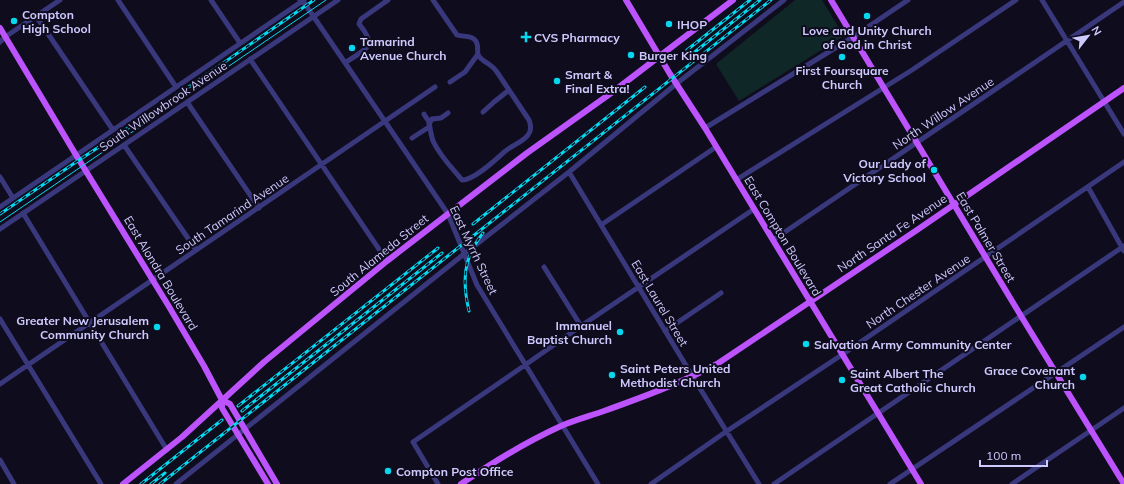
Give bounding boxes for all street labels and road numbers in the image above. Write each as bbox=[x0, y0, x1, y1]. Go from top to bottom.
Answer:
street label: South Willowbrook Avenue bbox=[96, 58, 230, 154]
street label: North Willow Avenue bbox=[890, 74, 996, 152]
street label: South Tamarind Avenue bbox=[173, 171, 291, 257]
street label: East Compton Boulevard bbox=[741, 173, 825, 299]
street label: East Palmer Street bbox=[953, 189, 1019, 285]
street label: North Santa Fe Avenue bbox=[834, 191, 950, 275]
street label: East Myrrh Street bbox=[447, 203, 501, 297]
street label: South Alameda Street bbox=[327, 211, 431, 299]
street label: East Alondra Boulevard bbox=[121, 213, 201, 333]
street label: North Chester Avenue bbox=[863, 251, 973, 331]
street label: East Laurel Street bbox=[628, 257, 692, 349]

